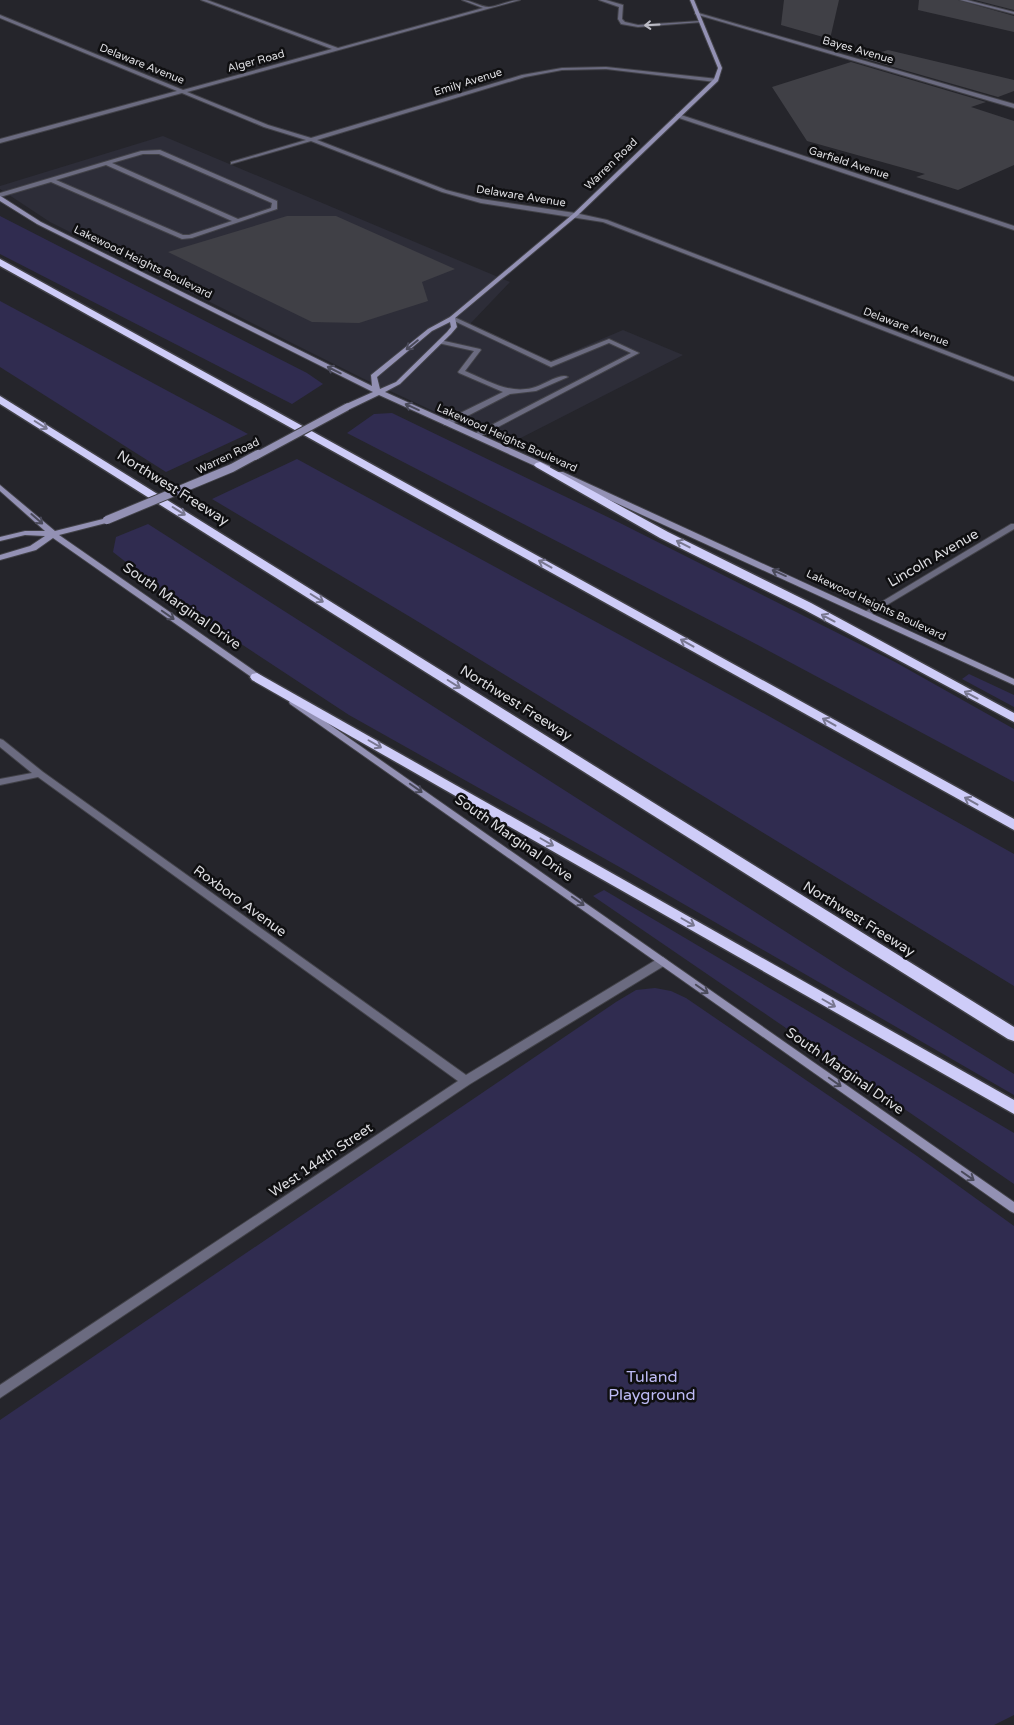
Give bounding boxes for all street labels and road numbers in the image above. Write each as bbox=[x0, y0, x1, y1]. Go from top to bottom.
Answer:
street label: Bayes Avenue bbox=[821, 34, 895, 66]
street label: Delaware Avenue bbox=[98, 41, 186, 87]
street label: Alger Road bbox=[226, 47, 286, 75]
street label: Emily Avenue bbox=[432, 65, 504, 99]
street label: Warren Road bbox=[582, 135, 640, 192]
street label: Garfield Avenue bbox=[807, 144, 891, 182]
street label: Delaware Avenue bbox=[475, 183, 567, 209]
street label: Lakewood Heights Boulevard bbox=[72, 223, 214, 301]
street label: Delaware Avenue bbox=[861, 305, 951, 349]
street label: Lakewood Heights Boulevard bbox=[435, 401, 579, 475]
street label: Warren Road bbox=[194, 435, 262, 477]
street label: Northwest Freeway bbox=[114, 447, 232, 530]
street label: Lincoln Avenue bbox=[885, 525, 981, 591]
street label: South Marginal Drive bbox=[120, 559, 244, 653]
street label: Lakewood Heights Boulevard bbox=[804, 567, 948, 643]
street label: Northwest Freeway bbox=[457, 662, 575, 745]
street label: South Marginal Drive bbox=[452, 791, 576, 885]
street label: Roxboro Avenue bbox=[190, 862, 290, 940]
street label: Northwest Freeway bbox=[800, 878, 918, 961]
street label: South Marginal Drive bbox=[783, 1024, 907, 1118]
street label: West 144th Street bbox=[266, 1119, 376, 1201]

